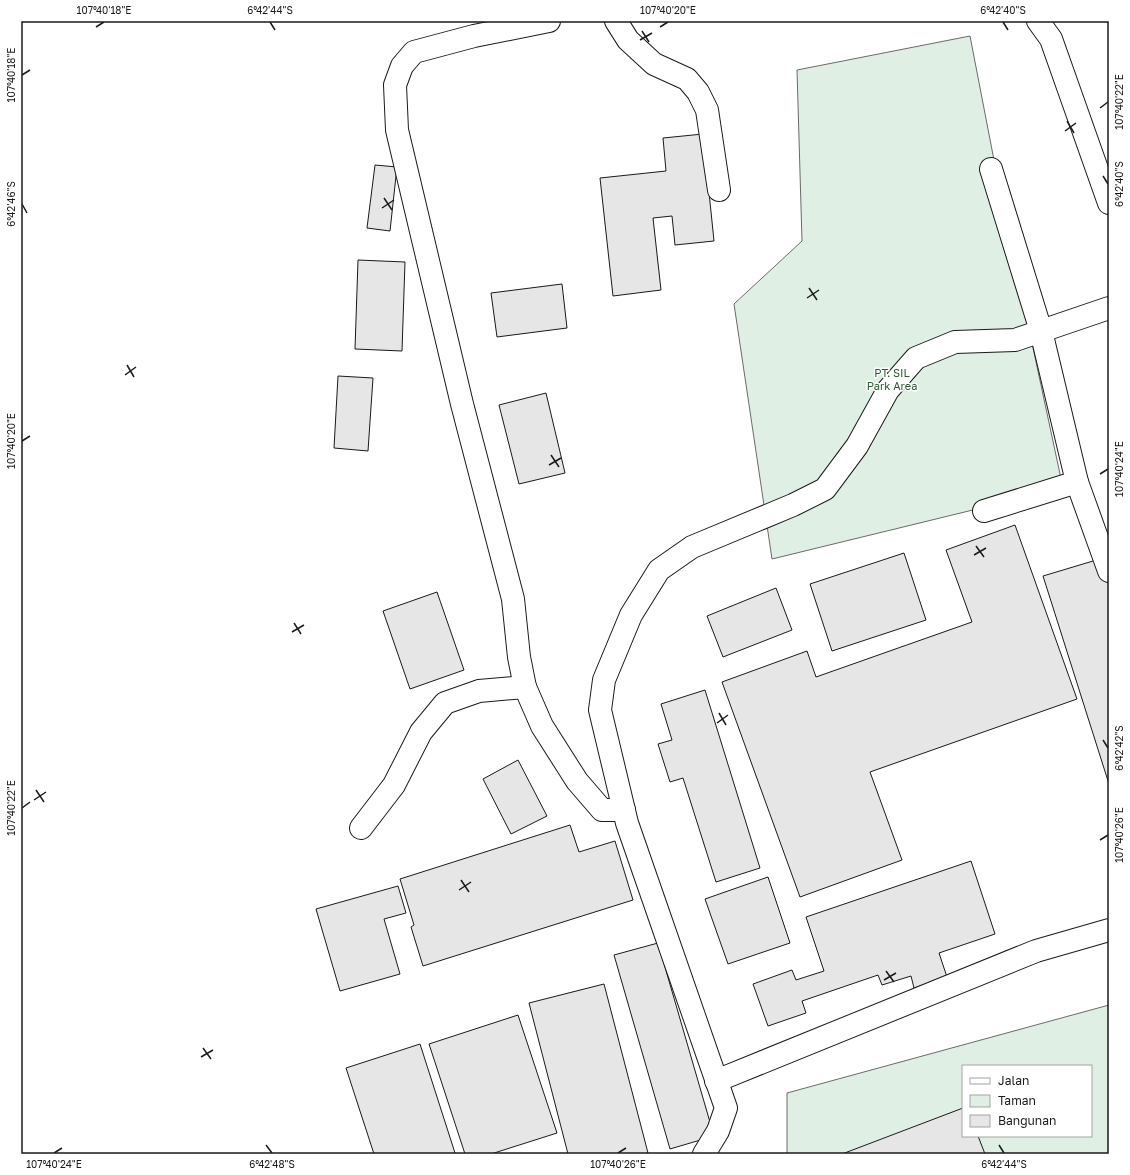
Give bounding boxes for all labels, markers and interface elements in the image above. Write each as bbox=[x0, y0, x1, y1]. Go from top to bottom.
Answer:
text: 107°40'18"E bbox=[77, 4, 131, 16]
text: 6°42'44"S bbox=[247, 4, 293, 16]
text: 107°40'20"E bbox=[640, 4, 696, 16]
text: 6°42'40"S bbox=[980, 4, 1026, 16]
text: 107°40'18"E bbox=[5, 48, 17, 102]
text: 107°40'22"E bbox=[1113, 74, 1125, 130]
text: 6°42'40"S bbox=[1113, 161, 1125, 207]
text: 6°42'46"S bbox=[5, 181, 17, 227]
park label: PT. SIL Park Area bbox=[867, 366, 917, 392]
text: 107°40'20"E bbox=[5, 413, 17, 469]
text: 107°40'24"E bbox=[1113, 441, 1125, 497]
text: 6°42'42"S bbox=[1113, 725, 1125, 771]
text: 107°40'22"E bbox=[5, 780, 17, 836]
text: 107°40'26"E bbox=[1113, 807, 1125, 863]
legend bbox=[962, 1065, 1092, 1137]
text: Jalan bbox=[998, 1073, 1029, 1088]
text: Taman bbox=[998, 1093, 1036, 1108]
text: Bangunan bbox=[998, 1113, 1056, 1128]
text: 107°40'24"E bbox=[26, 1158, 82, 1170]
text: 6°42'48"S bbox=[249, 1158, 295, 1170]
text: 107°40'26"E bbox=[590, 1158, 646, 1170]
text: 6°42'44"S bbox=[981, 1158, 1027, 1170]

